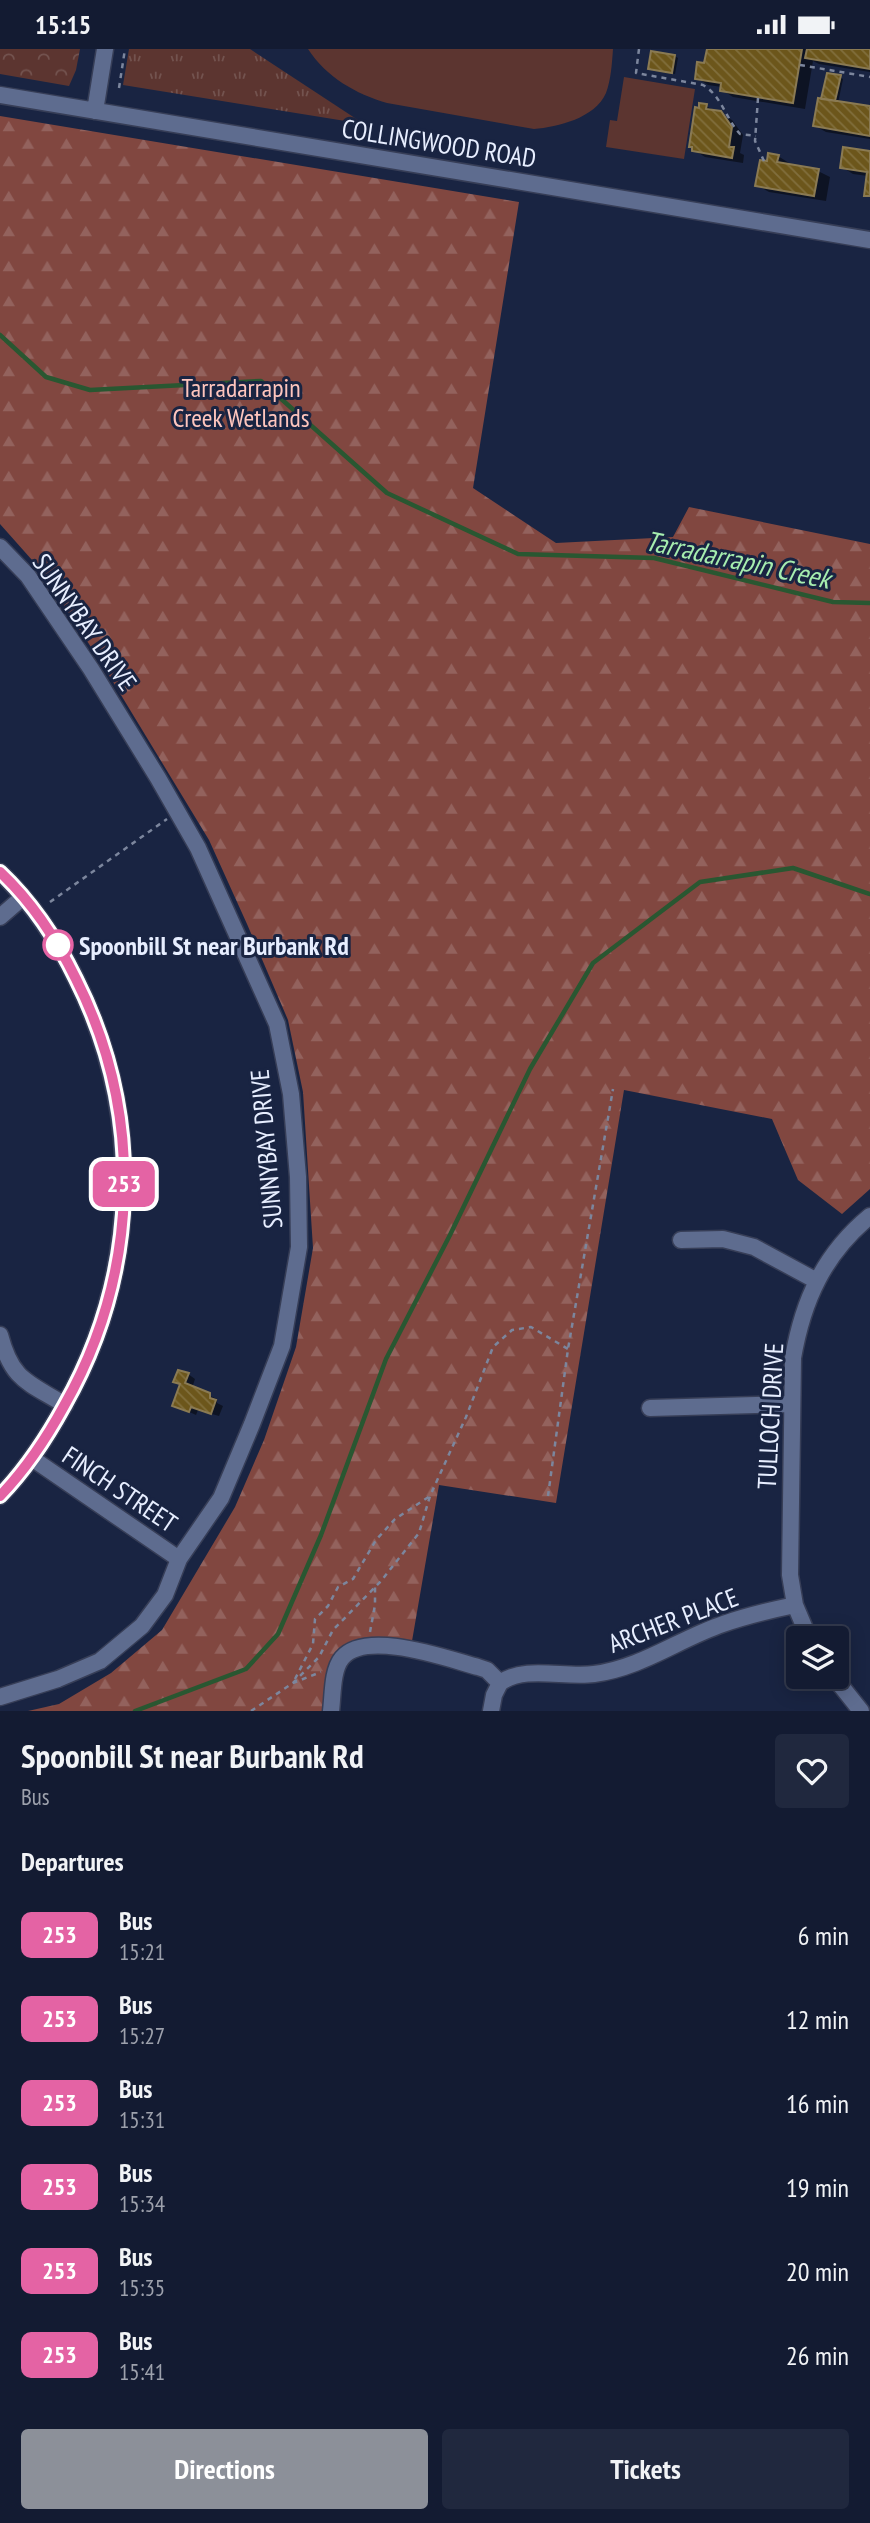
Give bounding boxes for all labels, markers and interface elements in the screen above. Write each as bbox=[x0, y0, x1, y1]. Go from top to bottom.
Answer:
text: 15:15 bbox=[35, 8, 91, 41]
street label: COLLINGWOOD ROAD bbox=[340, 111, 538, 175]
park label: Tarradarrapin Creek Wetlands bbox=[173, 371, 309, 434]
water label: Tarradarrapin Creek bbox=[642, 521, 837, 597]
street label: SUNNYBAY DRIVE bbox=[26, 547, 144, 697]
place label: Spoonbill St near Burbank Rd bbox=[79, 929, 349, 962]
marker: Spoonbill St near Burbank Rd bbox=[43, 930, 73, 960]
street label: SUNNYBAY DRIVE bbox=[243, 1068, 289, 1230]
line badge: 253 bbox=[84, 1161, 164, 1207]
text: 253 bbox=[107, 1168, 141, 1199]
street label: TULLOCH DRIVE bbox=[750, 1342, 790, 1490]
street label: FINCH STREET bbox=[56, 1439, 184, 1540]
street label: ARCHER PLACE bbox=[603, 1580, 743, 1660]
map controls bbox=[786, 1626, 849, 1689]
button: layers bbox=[786, 1626, 849, 1689]
text: Spoonbill St near Burbank Rd bbox=[21, 1734, 364, 1777]
button: heart bbox=[775, 1734, 849, 1808]
text: Bus bbox=[21, 1782, 50, 1811]
text: Departures bbox=[21, 1845, 124, 1878]
text: Bus bbox=[119, 1904, 152, 1937]
text: 253 bbox=[42, 1919, 77, 1950]
text: 6 min bbox=[798, 1919, 849, 1952]
text: 15:21 bbox=[119, 1937, 165, 1966]
text: Bus bbox=[119, 1988, 152, 2021]
text: 253 bbox=[42, 2003, 77, 2034]
text: 12 min bbox=[786, 2003, 849, 2036]
text: 15:27 bbox=[119, 2021, 165, 2050]
text: Bus bbox=[119, 2072, 152, 2105]
text: 253 bbox=[42, 2087, 77, 2118]
text: 16 min bbox=[786, 2087, 849, 2120]
text: 15:31 bbox=[119, 2105, 165, 2134]
text: Bus bbox=[119, 2156, 152, 2189]
text: 253 bbox=[42, 2171, 77, 2202]
text: 19 min bbox=[786, 2171, 849, 2204]
text: 15:34 bbox=[119, 2189, 165, 2218]
text: Bus bbox=[119, 2240, 152, 2273]
text: 253 bbox=[42, 2255, 77, 2286]
text: 20 min bbox=[786, 2255, 849, 2288]
text: 15:35 bbox=[119, 2273, 165, 2302]
text: Bus bbox=[119, 2324, 152, 2357]
text: 253 bbox=[42, 2339, 77, 2370]
text: 26 min bbox=[786, 2339, 849, 2372]
text: 15:41 bbox=[119, 2357, 165, 2386]
button: Directions bbox=[21, 2429, 428, 2509]
button: Tickets bbox=[442, 2429, 849, 2509]

